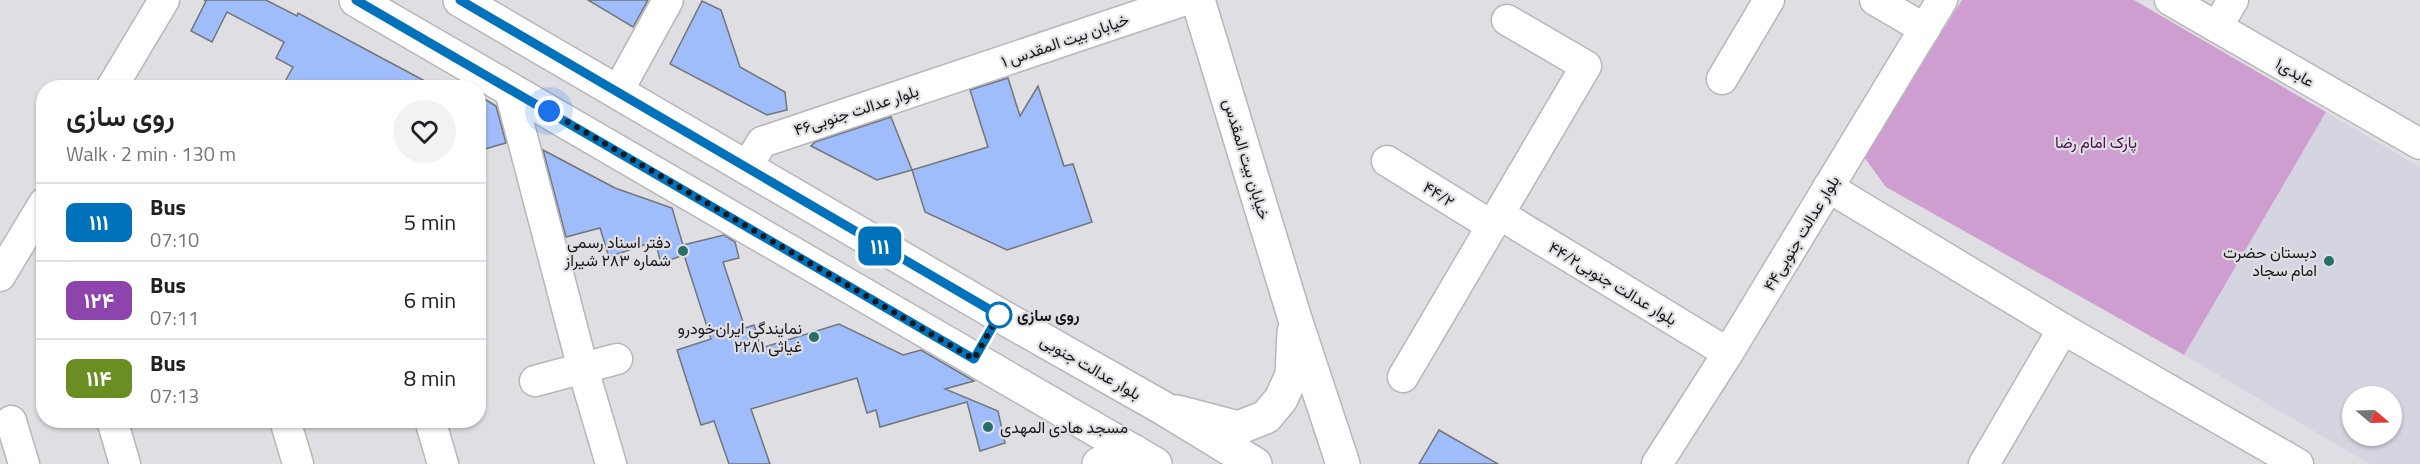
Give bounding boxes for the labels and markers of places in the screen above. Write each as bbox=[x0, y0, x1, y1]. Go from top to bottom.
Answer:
place label: دفتر اسناد رسمی شماره ۲۸۳ شیراز bbox=[564, 230, 671, 272]
place label: دبستان حضرت امام سجاد bbox=[2223, 240, 2317, 282]
marker: دفتر اسناد رسمی شماره ۲۸۳ شیراز bbox=[676, 244, 690, 258]
marker: دبستان حضرت امام سجاد bbox=[2322, 254, 2336, 268]
marker: روی سازی bbox=[986, 302, 1012, 328]
place label: روی سازی bbox=[1017, 303, 1080, 327]
place label: نمایندگی ایران‌خودرو غیاثی ۲۲۸۱ bbox=[678, 316, 802, 358]
marker: نمایندگی ایران‌خودرو غیاثی ۲۲۸۱ bbox=[807, 330, 821, 344]
place label: مسجد هادی المهدی bbox=[1000, 415, 1128, 439]
marker: مسجد هادی المهدی bbox=[981, 420, 995, 434]

